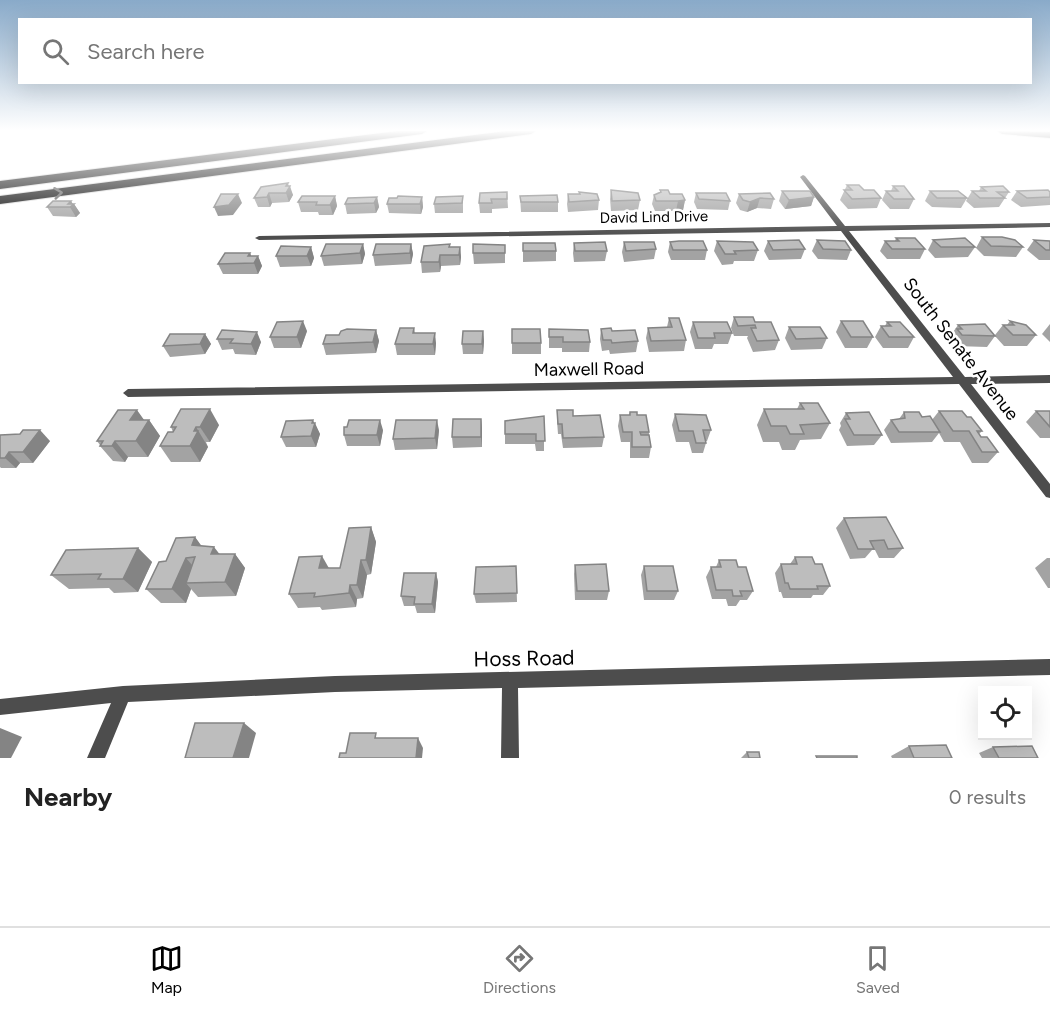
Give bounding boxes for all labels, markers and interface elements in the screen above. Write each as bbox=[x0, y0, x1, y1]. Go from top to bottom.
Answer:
search box bbox=[18, 18, 1032, 84]
icon: search bbox=[39, 35, 72, 68]
text: Search here bbox=[87, 38, 205, 65]
one-way arrow bbox=[53, 187, 63, 200]
street label: David Lind Drive bbox=[600, 207, 708, 227]
street label: South Senate Avenue bbox=[899, 273, 1024, 425]
street label: Maxwell Road bbox=[534, 357, 644, 381]
street label: Hoss Road bbox=[473, 645, 575, 671]
map controls bbox=[978, 686, 1032, 740]
button: locate bbox=[978, 686, 1032, 740]
text: Nearby bbox=[24, 781, 112, 813]
text: 0 results bbox=[949, 785, 1026, 809]
tab: Map bbox=[150, 942, 183, 997]
tab: Directions bbox=[483, 942, 556, 997]
tab: Saved bbox=[856, 942, 900, 997]

